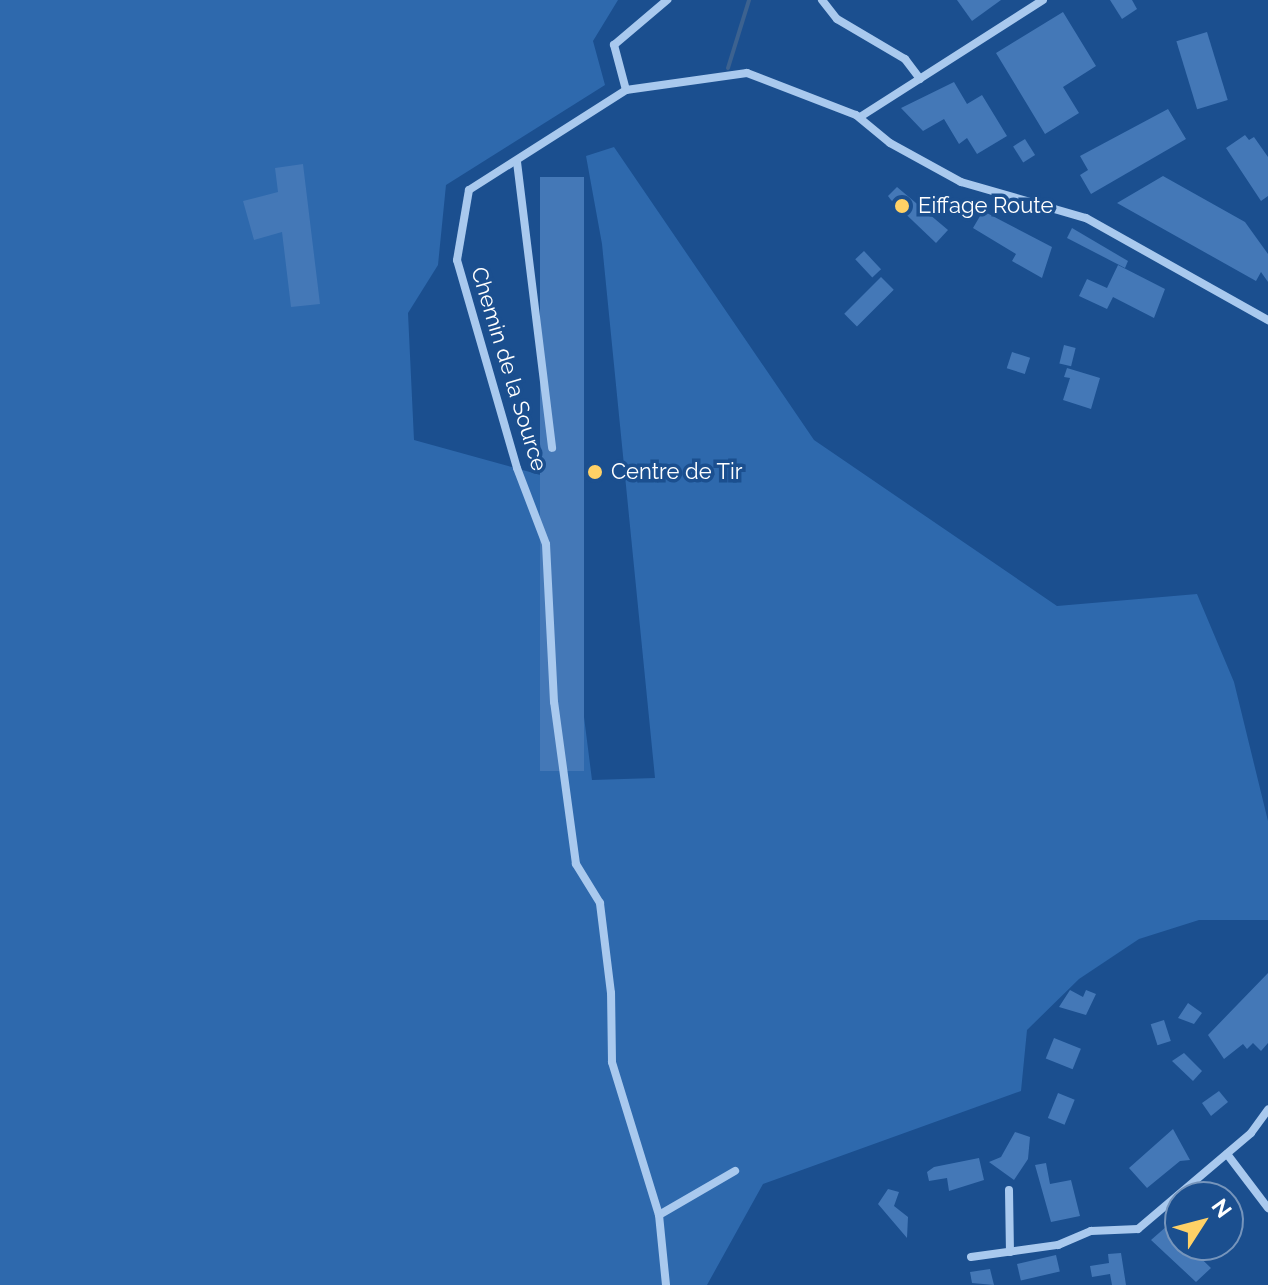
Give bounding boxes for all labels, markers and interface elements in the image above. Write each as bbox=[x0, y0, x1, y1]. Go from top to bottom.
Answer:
place label: Eiffage Route bbox=[918, 193, 1053, 219]
marker: Eiffage Route bbox=[893, 197, 911, 215]
street label: Chemin de la Source bbox=[465, 264, 553, 474]
place label: Centre de Tir bbox=[611, 459, 743, 485]
marker: Centre de Tir bbox=[586, 463, 604, 481]
north arrow bbox=[1164, 1181, 1244, 1261]
text: N bbox=[1206, 1194, 1237, 1222]

